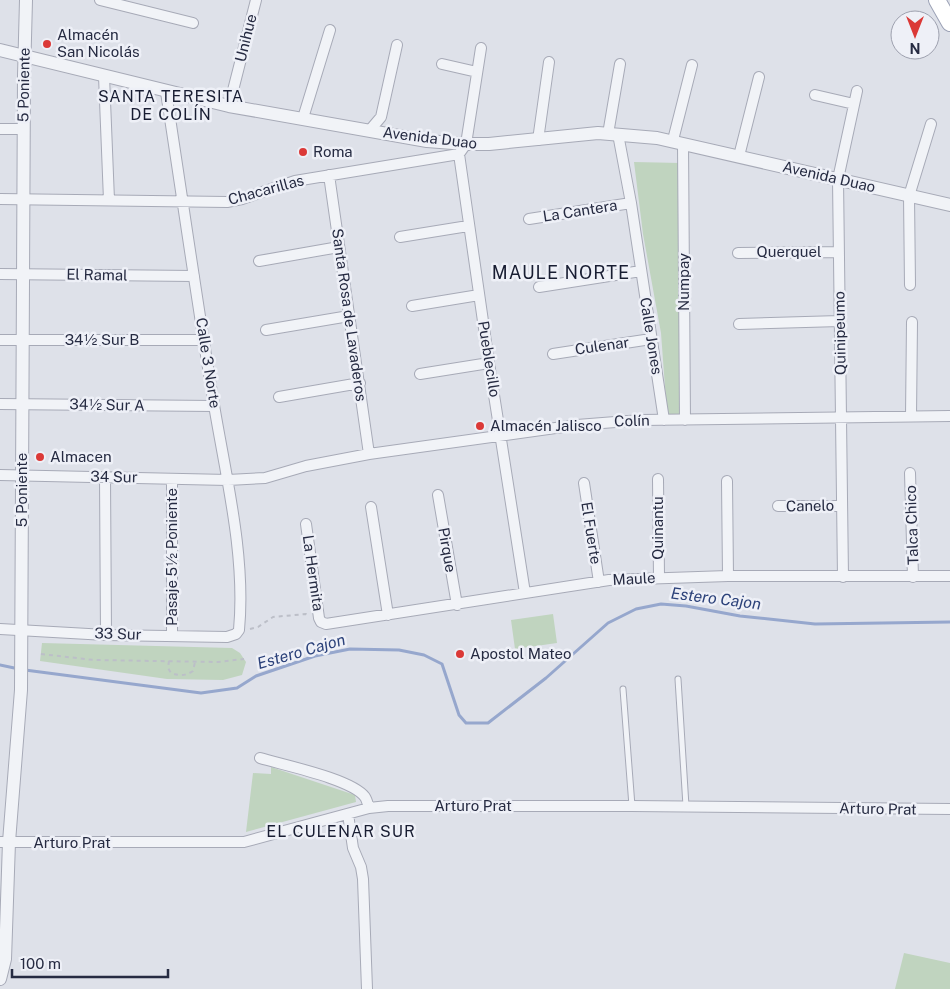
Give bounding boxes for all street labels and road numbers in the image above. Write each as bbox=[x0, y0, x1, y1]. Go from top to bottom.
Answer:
street label: Unihue bbox=[231, 12, 260, 64]
street label: 5 Poniente bbox=[14, 48, 33, 122]
street label: Avenida Duao bbox=[382, 123, 478, 152]
street label: Avenida Duao bbox=[781, 158, 877, 195]
street label: Chacarillas bbox=[226, 171, 306, 208]
street label: La Cantera bbox=[541, 196, 618, 225]
street label: Santa Rosa de Lavaderos bbox=[329, 227, 370, 402]
street label: Querquel bbox=[757, 243, 821, 260]
street label: Numpay bbox=[675, 253, 692, 311]
street label: El Ramal bbox=[66, 265, 128, 284]
street label: Quinipeumo bbox=[830, 291, 849, 375]
street label: Calle Jones bbox=[637, 296, 666, 376]
street label: Calle 3 Norte bbox=[193, 316, 224, 409]
street label: Pueblecillo bbox=[475, 319, 504, 398]
street label: 34½ Sur B bbox=[65, 331, 139, 348]
street label: Culenar bbox=[574, 333, 630, 358]
street label: 34½ Sur A bbox=[69, 395, 145, 414]
street label: Colín bbox=[614, 411, 650, 430]
street label: 5 Poniente bbox=[13, 453, 30, 527]
street label: 34 Sur bbox=[90, 468, 138, 485]
street label: Talca Chico bbox=[902, 485, 921, 565]
street label: Pasaje 5½ Poniente bbox=[163, 488, 180, 626]
street label: Quinantu bbox=[649, 496, 666, 560]
street label: Canelo bbox=[786, 497, 834, 514]
street label: El Fuerte bbox=[578, 500, 605, 565]
street label: Pirque bbox=[435, 526, 460, 574]
street label: La Hermita bbox=[300, 534, 327, 612]
street label: Maule bbox=[612, 569, 656, 588]
street label: 33 Sur bbox=[94, 624, 142, 643]
street label: Arturo Prat bbox=[434, 797, 512, 814]
street label: Arturo Prat bbox=[839, 799, 917, 818]
street label: Arturo Prat bbox=[33, 834, 111, 851]

